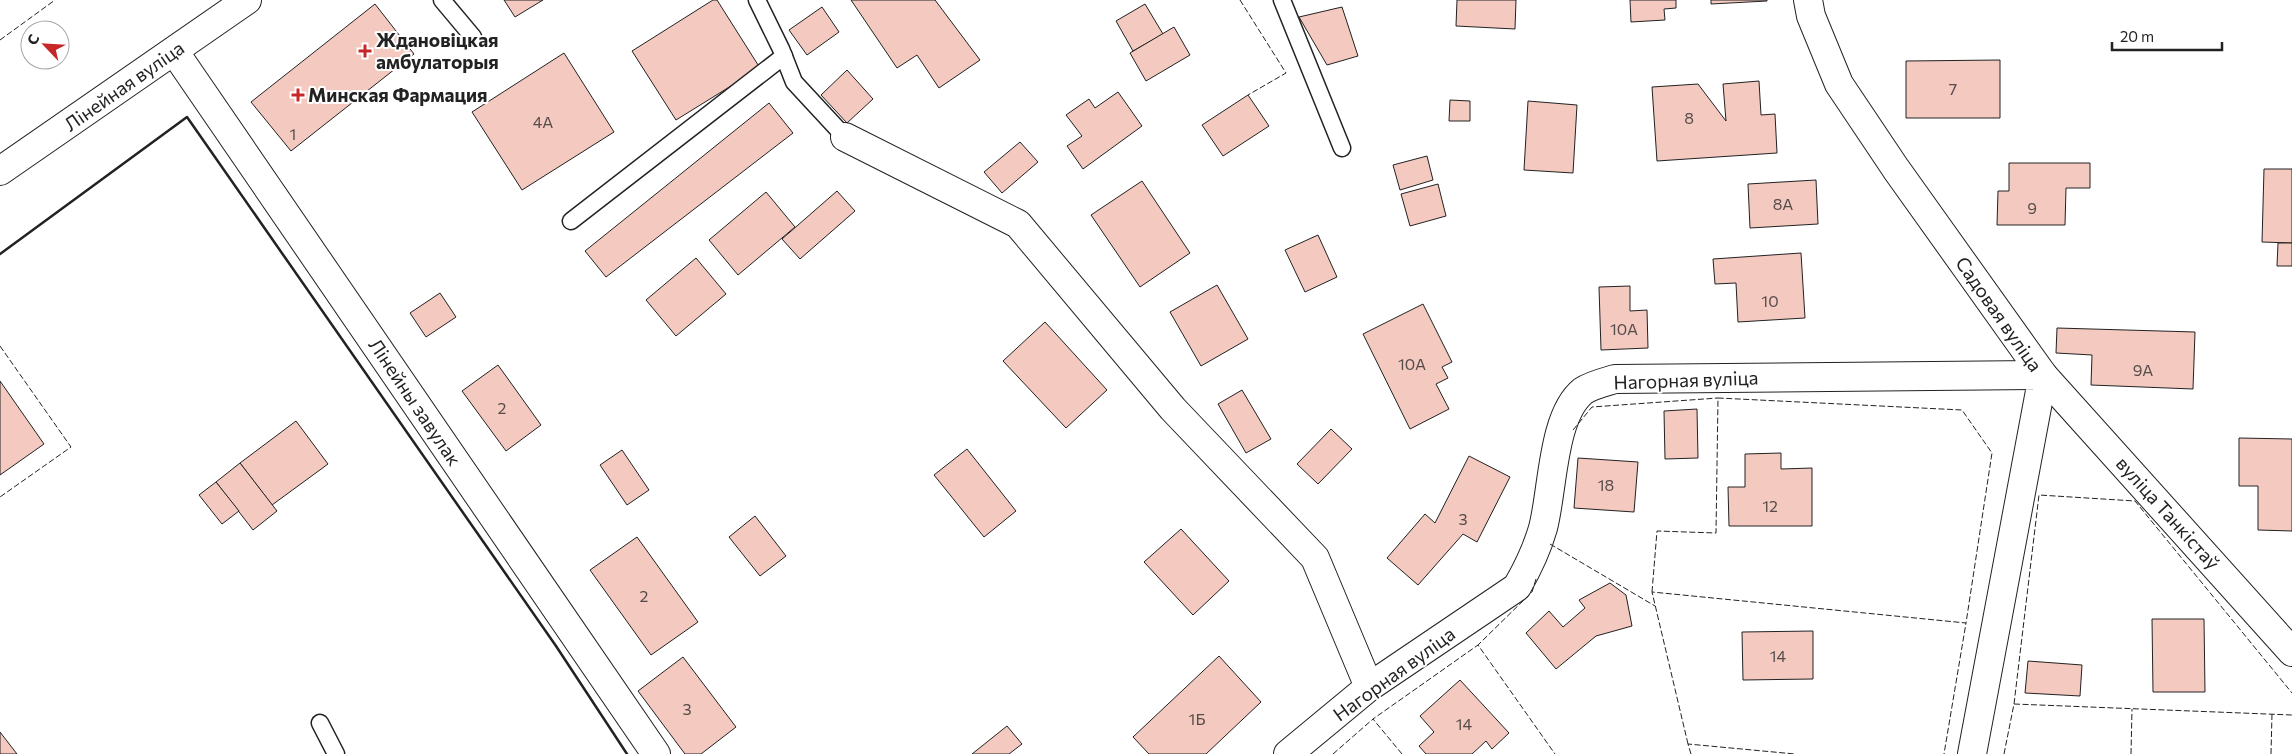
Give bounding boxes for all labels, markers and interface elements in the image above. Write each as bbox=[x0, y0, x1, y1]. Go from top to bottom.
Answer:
north arrow bbox=[20, 20, 70, 70]
scale bar bbox=[2112, 20, 2222, 52]
text: 20 m bbox=[2120, 27, 2154, 45]
place label: Ждановіцкая амбулаторыя bbox=[376, 28, 499, 73]
text: С bbox=[23, 31, 42, 47]
street label: Лінейная вуліца bbox=[59, 36, 188, 136]
marker: Ждановіцкая амбулаторыя bbox=[358, 44, 372, 58]
house number: 7 bbox=[1949, 79, 1957, 98]
place label: Минская Фармация bbox=[308, 83, 488, 106]
marker: Минская Фармация bbox=[292, 89, 304, 101]
house number: 8 bbox=[1684, 108, 1694, 127]
house number: 4А bbox=[533, 112, 553, 131]
house number: 1 bbox=[290, 124, 296, 143]
house number: 8А bbox=[1773, 194, 1793, 213]
house number: 9 bbox=[2027, 198, 2037, 217]
street label: Садовая вуліца bbox=[1951, 252, 2048, 376]
house number: 10 bbox=[1761, 291, 1779, 310]
house number: 10А bbox=[1610, 319, 1638, 338]
street label: Лінейны завулак bbox=[364, 334, 466, 470]
house number: 10А bbox=[1398, 354, 1426, 373]
house number: 9А bbox=[2133, 360, 2153, 379]
street label: Нагорная вуліца bbox=[1613, 365, 1759, 394]
house number: 2 bbox=[498, 398, 507, 417]
street label: вуліца Танкістаў bbox=[2112, 452, 2225, 574]
house number: 18 bbox=[1598, 475, 1614, 494]
house number: 12 bbox=[1762, 496, 1778, 515]
house number: 3 bbox=[1458, 509, 1468, 528]
house number: 2 bbox=[640, 586, 649, 605]
street label: Нагорная вуліца bbox=[1328, 622, 1459, 726]
house number: 14 bbox=[1770, 646, 1787, 665]
house number: 3 bbox=[682, 699, 692, 718]
house number: 1Б bbox=[1189, 709, 1205, 728]
house number: 14 bbox=[1456, 714, 1473, 733]

